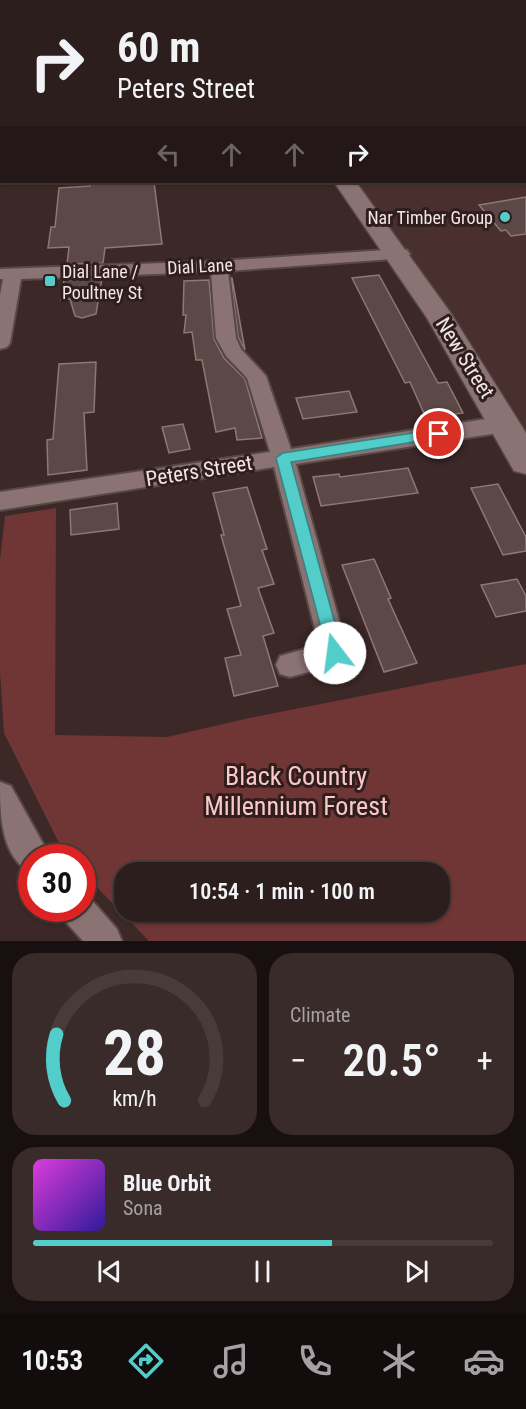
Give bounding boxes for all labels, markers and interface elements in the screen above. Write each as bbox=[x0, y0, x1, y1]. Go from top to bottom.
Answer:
text: 60 m bbox=[117, 23, 200, 72]
icon: right bbox=[18, 24, 96, 102]
text: Peters Street bbox=[117, 73, 255, 105]
icon: left bbox=[152, 138, 185, 171]
icon: ahead bbox=[215, 138, 248, 171]
icon: ahead bbox=[278, 138, 311, 171]
icon: right bbox=[341, 138, 374, 171]
place label: Nar Timber Group bbox=[367, 207, 493, 228]
marker: Nar Timber Group bbox=[498, 210, 512, 224]
street label: Dial Lane bbox=[167, 254, 233, 278]
place label: Dial Lane / Poultney St bbox=[62, 261, 142, 303]
marker: Dial Lane / Poultney St bbox=[43, 274, 57, 288]
street label: New Street bbox=[431, 313, 499, 403]
pin bbox=[413, 408, 464, 459]
icon: arrive bbox=[422, 417, 455, 450]
street label: Peters Street bbox=[144, 451, 254, 491]
position arrow bbox=[303, 621, 367, 685]
park label: Black Country Millennium Forest bbox=[204, 761, 388, 821]
speed limit sign: 30 bbox=[18, 844, 96, 922]
text: 10:54 · 1 min · 100 m bbox=[189, 879, 375, 904]
text: Climate bbox=[290, 1003, 350, 1027]
text: 28 bbox=[103, 1017, 166, 1090]
text: 20.5° bbox=[343, 1034, 441, 1087]
text: − bbox=[290, 1041, 307, 1080]
text: + bbox=[477, 1041, 493, 1080]
text: km/h bbox=[112, 1086, 157, 1111]
text: Blue Orbit bbox=[123, 1171, 211, 1196]
text: Sona bbox=[123, 1196, 163, 1220]
icon: previous bbox=[93, 1255, 126, 1288]
icon: pause bbox=[246, 1255, 279, 1288]
icon: next bbox=[400, 1255, 433, 1288]
icon: directions bbox=[125, 1340, 167, 1382]
icon: music bbox=[210, 1340, 252, 1382]
icon: phone bbox=[294, 1340, 336, 1382]
icon: climate bbox=[378, 1340, 420, 1382]
icon: car bbox=[463, 1340, 505, 1382]
text: 10:53 bbox=[21, 1345, 83, 1377]

